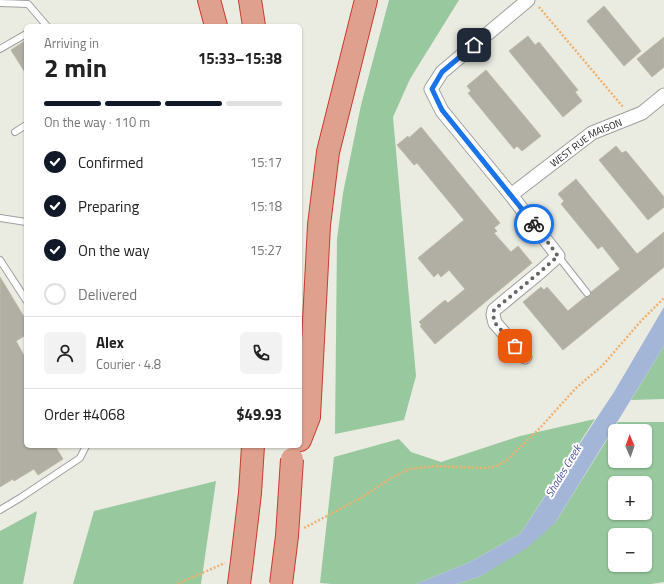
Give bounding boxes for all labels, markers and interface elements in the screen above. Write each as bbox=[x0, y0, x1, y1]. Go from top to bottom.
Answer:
pin bbox=[457, 28, 491, 62]
text: Arriving in bbox=[44, 33, 99, 53]
icon: home bbox=[463, 34, 485, 56]
text: 15:33–15:38 bbox=[198, 47, 282, 70]
text: 2 min bbox=[44, 48, 107, 87]
text: On the way · 110 m bbox=[44, 112, 150, 132]
street label: WEST RUE MAISON bbox=[546, 114, 624, 170]
icon: check bbox=[44, 151, 66, 173]
text: Confirmed bbox=[78, 151, 143, 174]
text: 15:17 bbox=[250, 152, 282, 172]
icon: check bbox=[44, 195, 66, 217]
text: Preparing bbox=[78, 195, 139, 218]
text: 15:18 bbox=[250, 196, 282, 216]
courier bbox=[514, 204, 554, 244]
icon: bike bbox=[523, 213, 545, 235]
icon: check bbox=[44, 239, 66, 261]
text: On the way bbox=[78, 239, 150, 262]
text: 15:27 bbox=[250, 240, 282, 260]
text: Delivered bbox=[78, 283, 137, 306]
pin bbox=[498, 329, 532, 363]
text: Alex bbox=[96, 331, 124, 354]
button: person bbox=[44, 332, 86, 374]
button: phone bbox=[240, 332, 282, 374]
icon: bag bbox=[504, 335, 526, 357]
text: Courier · 4.8 bbox=[96, 354, 161, 374]
text: Order #4068 bbox=[44, 403, 125, 426]
text: $49.93 bbox=[236, 403, 282, 426]
north arrow bbox=[608, 424, 652, 468]
map controls bbox=[608, 424, 652, 572]
water label: Shades Creek bbox=[541, 441, 585, 500]
button: + bbox=[608, 476, 652, 520]
button: − bbox=[608, 528, 652, 572]

